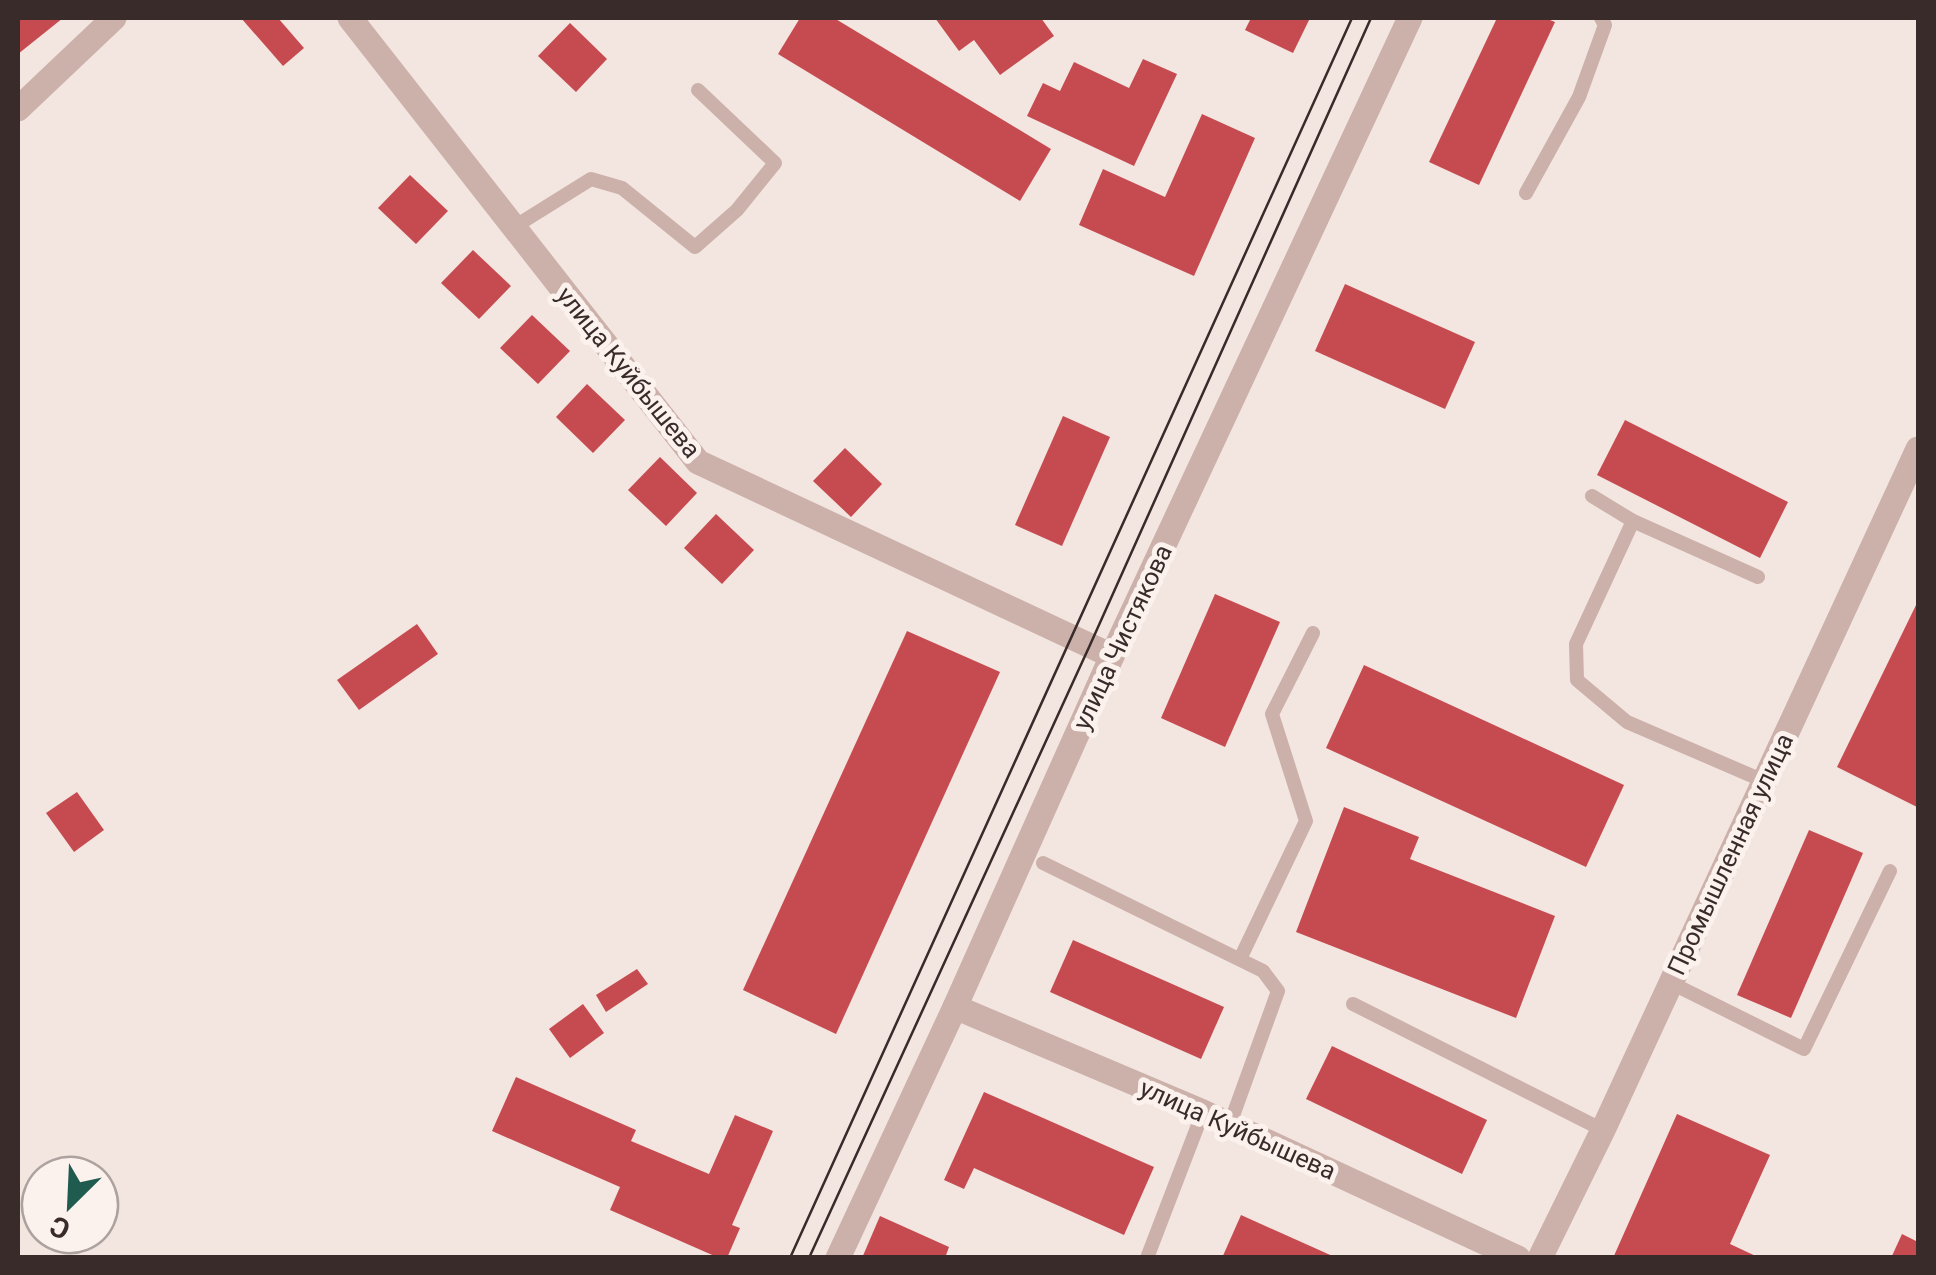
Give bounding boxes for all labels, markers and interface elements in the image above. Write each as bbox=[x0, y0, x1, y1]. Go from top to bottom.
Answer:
street label: улица Куйбышева bbox=[551, 281, 706, 464]
street label: улица Чистякова bbox=[1067, 540, 1178, 734]
street label: Промышленная улица bbox=[1662, 729, 1799, 980]
street label: улица Куйбышева bbox=[1135, 1073, 1340, 1186]
north arrow bbox=[20, 1155, 120, 1255]
text: С bbox=[45, 1209, 75, 1246]

